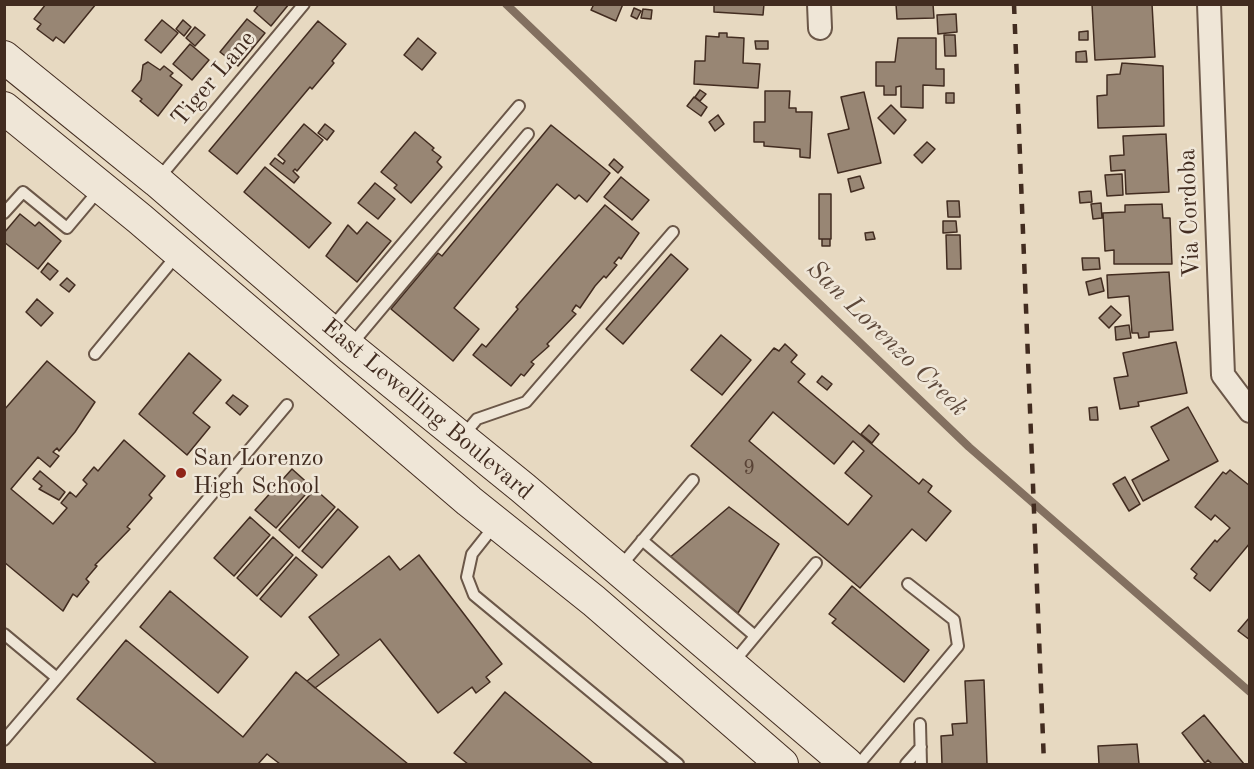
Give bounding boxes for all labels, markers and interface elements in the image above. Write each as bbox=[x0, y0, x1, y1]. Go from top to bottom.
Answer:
street label: Tiger Lane bbox=[166, 25, 262, 133]
street label: Via Cordoba bbox=[1173, 148, 1207, 278]
water label: San Lorenzo Creek bbox=[800, 254, 974, 424]
street label: East Lewelling Boulevard bbox=[316, 313, 538, 507]
place label: San Lorenzo High School bbox=[193, 445, 324, 501]
house number: 9 bbox=[743, 455, 755, 481]
marker: San Lorenzo High School bbox=[174, 466, 188, 480]

